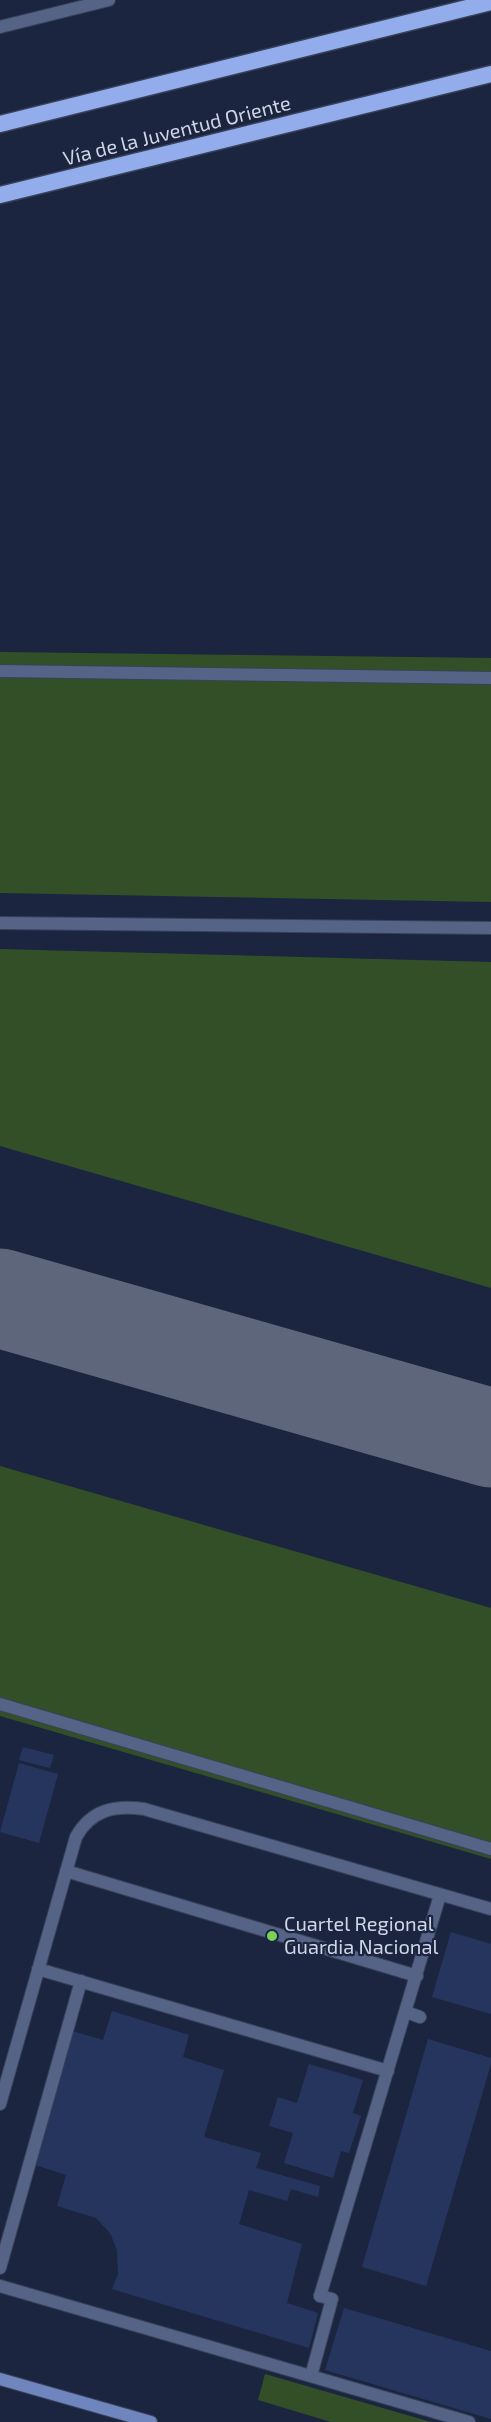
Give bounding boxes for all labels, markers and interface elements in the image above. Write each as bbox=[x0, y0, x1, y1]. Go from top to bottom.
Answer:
street label: Vía de la Juventud Oriente bbox=[61, 91, 293, 171]
place label: Cuartel Regional Guardia Nacional bbox=[284, 1912, 438, 1959]
marker: Cuartel Regional Guardia Nacional bbox=[265, 1929, 279, 1943]

